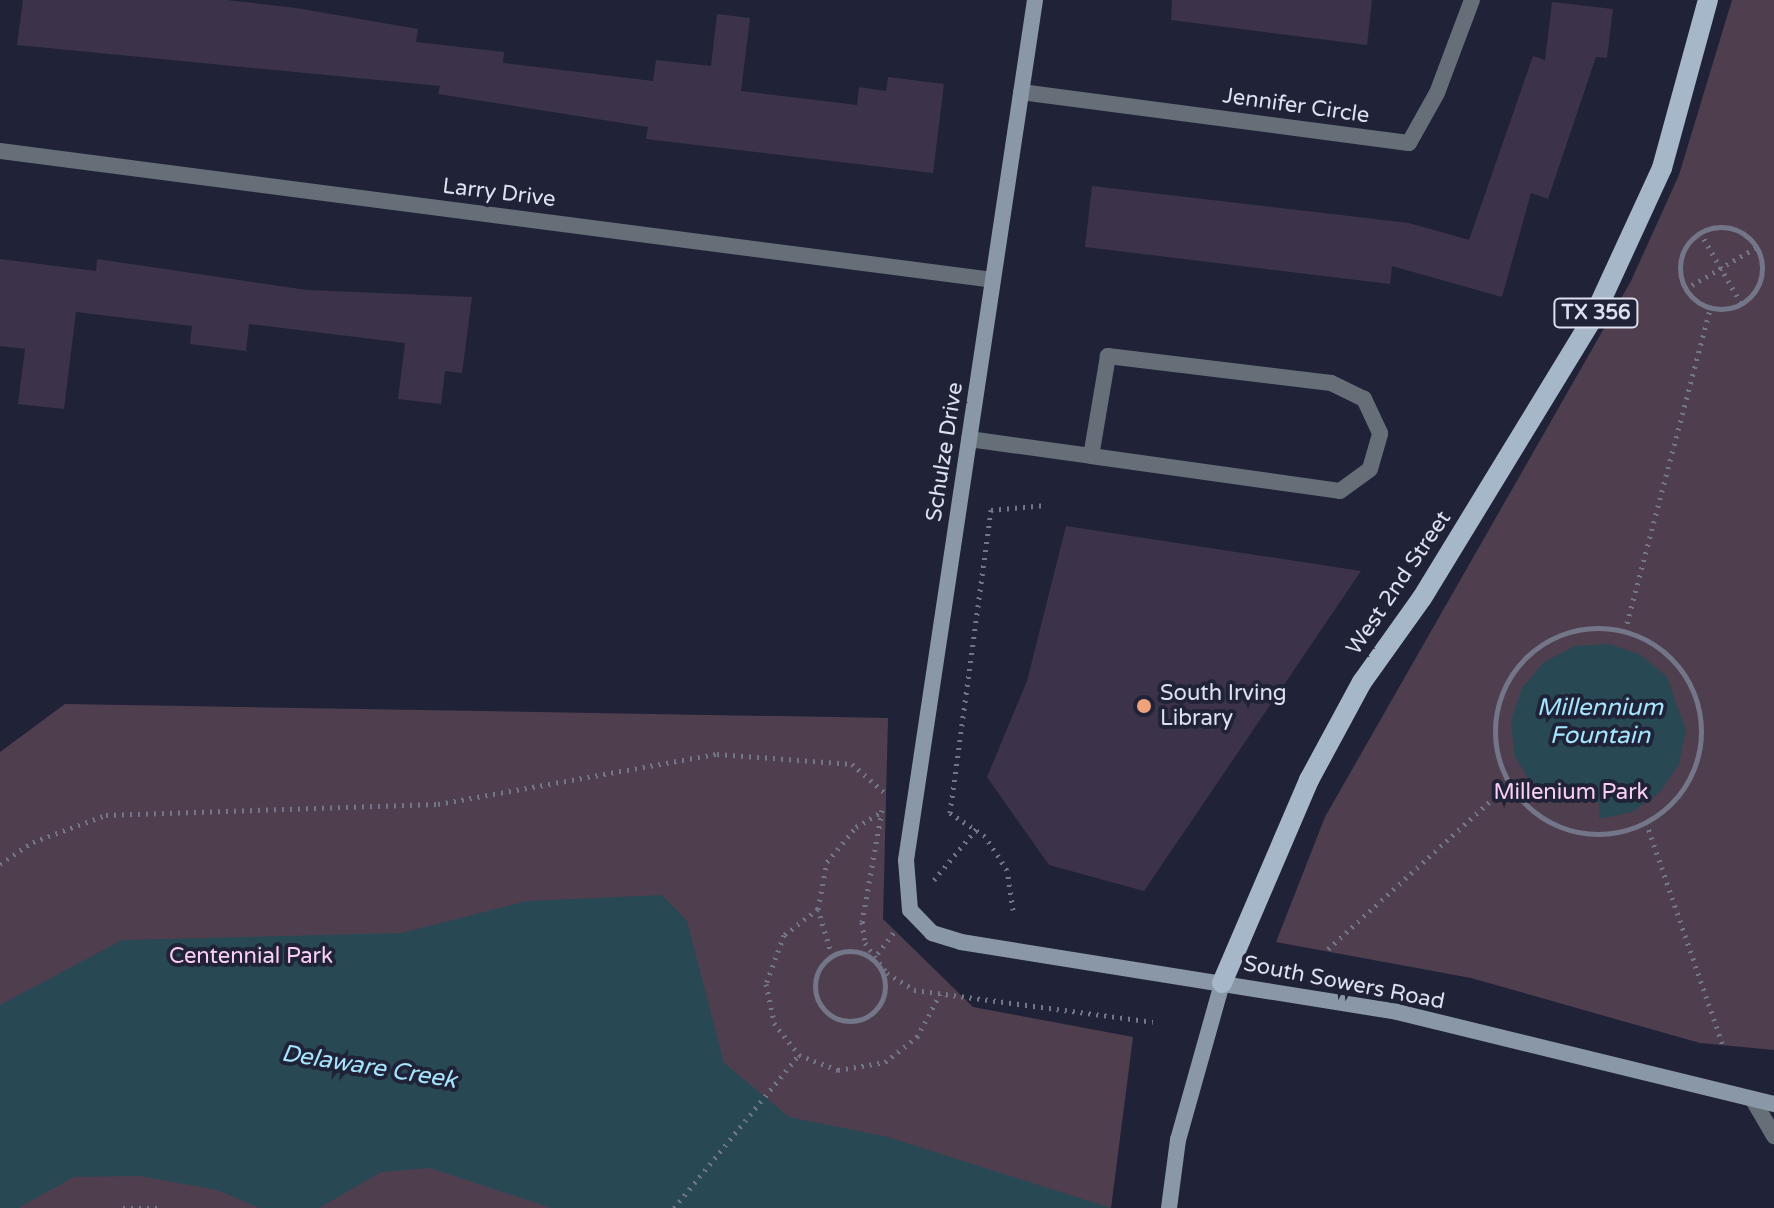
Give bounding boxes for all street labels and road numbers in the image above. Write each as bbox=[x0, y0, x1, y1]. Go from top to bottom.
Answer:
street label: Jennifer Circle bbox=[1221, 83, 1371, 129]
street label: Larry Drive bbox=[441, 173, 557, 213]
road number: TX 356 bbox=[1552, 297, 1640, 329]
street label: Schulze Drive bbox=[921, 380, 969, 524]
street label: West 2nd Street bbox=[1341, 506, 1457, 660]
street label: South Sowers Road bbox=[1241, 951, 1447, 1015]

